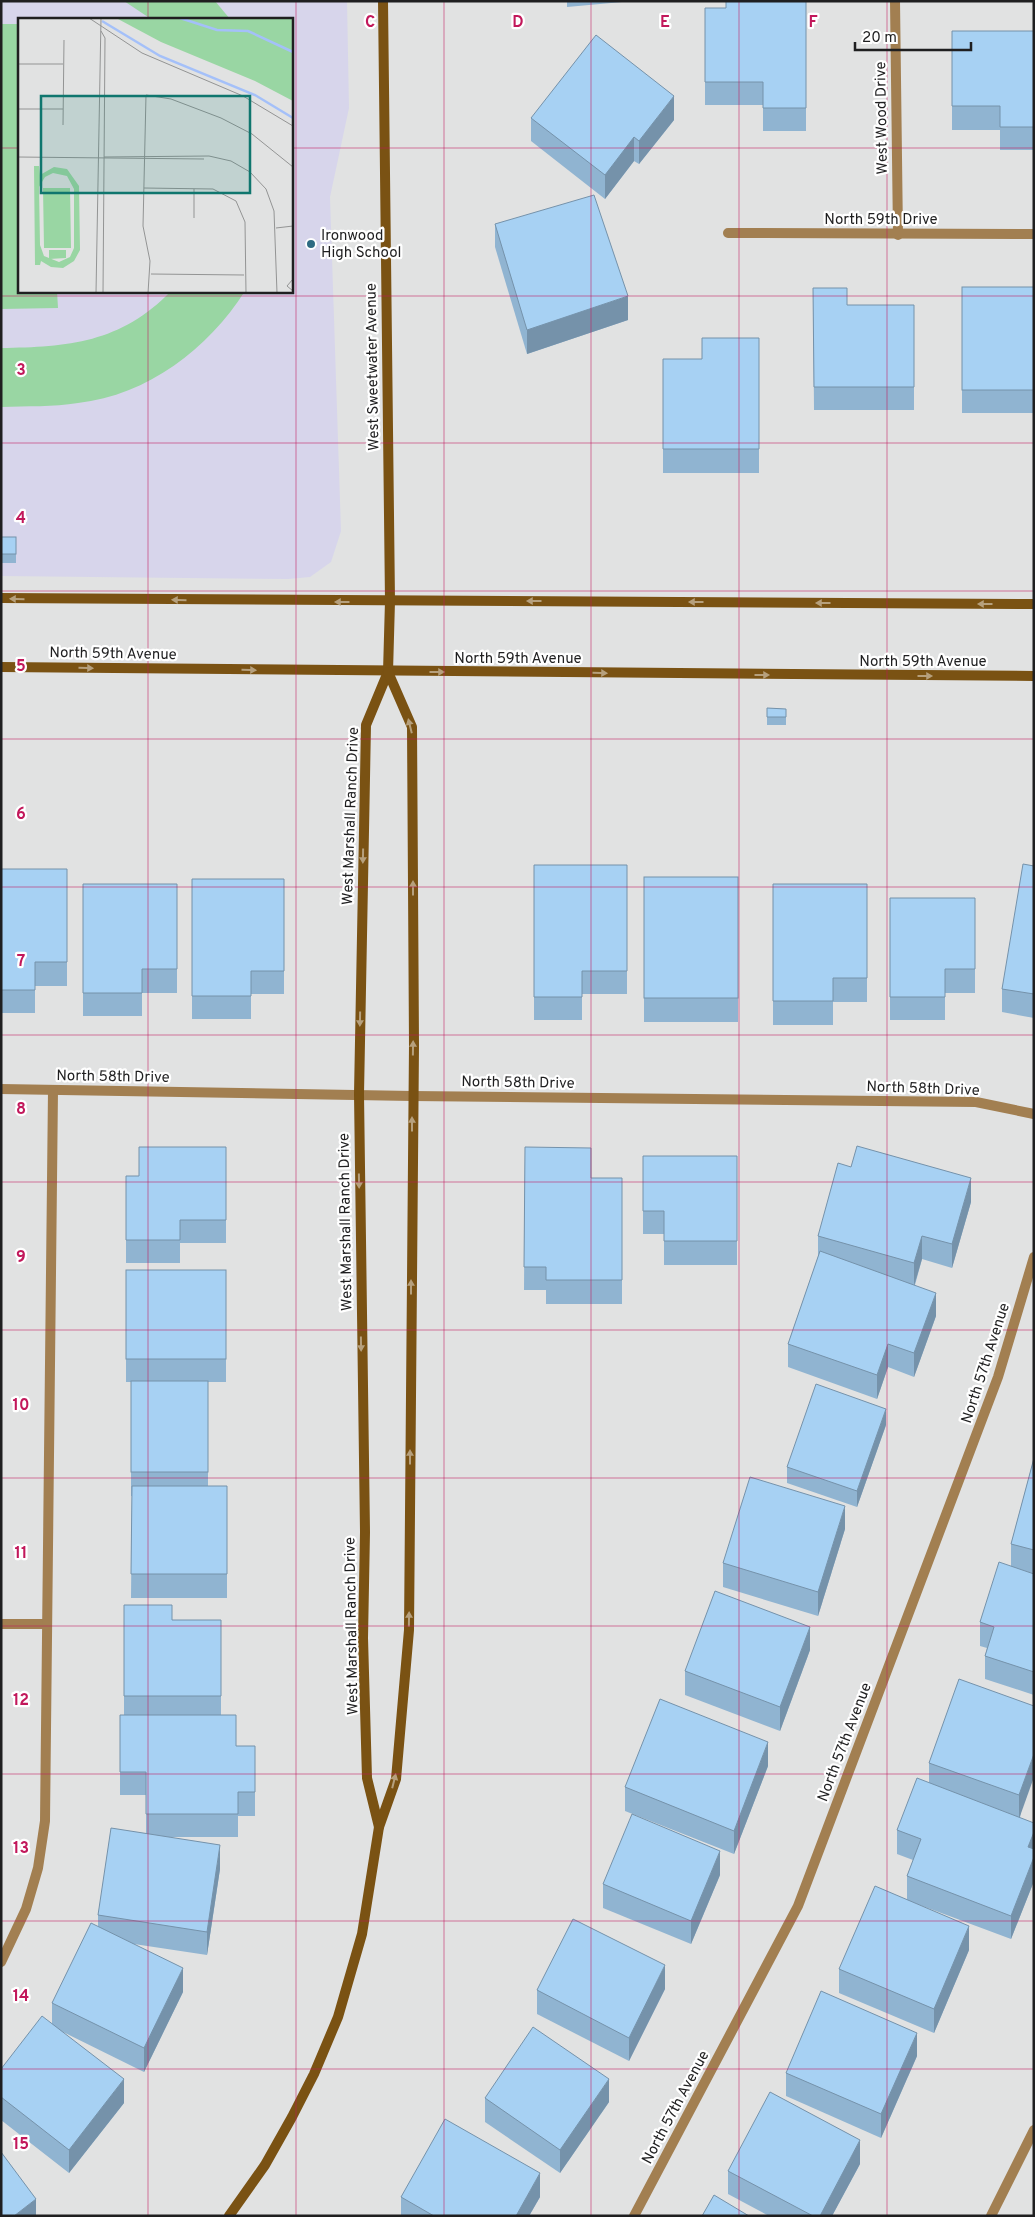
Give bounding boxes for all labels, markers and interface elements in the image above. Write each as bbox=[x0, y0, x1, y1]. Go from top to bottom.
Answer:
text: C bbox=[365, 13, 375, 33]
text: D bbox=[512, 13, 524, 33]
text: E bbox=[660, 13, 670, 33]
text: F bbox=[808, 13, 818, 33]
inset map bbox=[18, 18, 292, 292]
scale bar bbox=[855, 20, 971, 52]
text: 20 m bbox=[862, 29, 897, 48]
street label: West Wood Drive bbox=[872, 61, 893, 175]
street label: North 59th Drive bbox=[824, 211, 938, 230]
place label: Ironwood High School bbox=[321, 227, 402, 263]
marker: Ironwood High School bbox=[305, 238, 317, 250]
street label: West Sweetwater Avenue bbox=[363, 283, 384, 451]
text: 3 bbox=[16, 361, 26, 381]
text: 4 bbox=[16, 509, 26, 529]
one-way arrow bbox=[8, 594, 24, 602]
one-way arrow bbox=[171, 596, 187, 604]
one-way arrow bbox=[526, 597, 542, 605]
one-way arrow bbox=[333, 598, 349, 606]
one-way arrow bbox=[688, 598, 704, 606]
one-way arrow bbox=[814, 599, 830, 607]
one-way arrow bbox=[977, 600, 993, 608]
street label: North 59th Avenue bbox=[49, 644, 177, 665]
street label: North 59th Avenue bbox=[454, 650, 582, 669]
street label: North 59th Avenue bbox=[859, 653, 987, 672]
text: 5 bbox=[16, 657, 26, 677]
one-way arrow bbox=[79, 664, 95, 672]
one-way arrow bbox=[241, 666, 257, 674]
one-way arrow bbox=[429, 668, 445, 676]
one-way arrow bbox=[592, 669, 608, 677]
one-way arrow bbox=[754, 671, 770, 679]
one-way arrow bbox=[917, 672, 933, 680]
one-way arrow bbox=[406, 718, 414, 733]
street label: West Marshall Ranch Drive bbox=[339, 727, 364, 905]
text: 6 bbox=[16, 805, 26, 825]
one-way arrow bbox=[359, 848, 367, 864]
one-way arrow bbox=[409, 879, 417, 895]
text: 7 bbox=[17, 952, 25, 972]
one-way arrow bbox=[356, 1011, 364, 1027]
one-way arrow bbox=[410, 1039, 418, 1055]
street label: North 58th Drive bbox=[56, 1067, 170, 1088]
street label: North 58th Drive bbox=[461, 1073, 575, 1094]
street label: North 58th Drive bbox=[866, 1078, 980, 1101]
text: 8 bbox=[16, 1100, 26, 1120]
one-way arrow bbox=[408, 1116, 416, 1132]
street label: West Marshall Ranch Drive bbox=[335, 1133, 358, 1311]
one-way arrow bbox=[355, 1173, 363, 1189]
text: 9 bbox=[16, 1248, 26, 1268]
one-way arrow bbox=[407, 1279, 415, 1295]
street label: North 57th Avenue bbox=[958, 1301, 1015, 1426]
one-way arrow bbox=[358, 1336, 366, 1352]
text: 10 bbox=[13, 1396, 29, 1416]
one-way arrow bbox=[406, 1449, 414, 1465]
street label: West Marshall Ranch Drive bbox=[341, 1537, 364, 1715]
text: 11 bbox=[15, 1544, 27, 1564]
one-way arrow bbox=[405, 1611, 413, 1627]
street label: North 57th Avenue bbox=[814, 1680, 877, 1805]
text: 12 bbox=[13, 1691, 29, 1711]
one-way arrow bbox=[390, 1773, 398, 1788]
text: 13 bbox=[13, 1839, 29, 1859]
text: 14 bbox=[13, 1987, 29, 2007]
street label: North 57th Avenue bbox=[638, 2048, 714, 2168]
text: 15 bbox=[13, 2135, 29, 2155]

